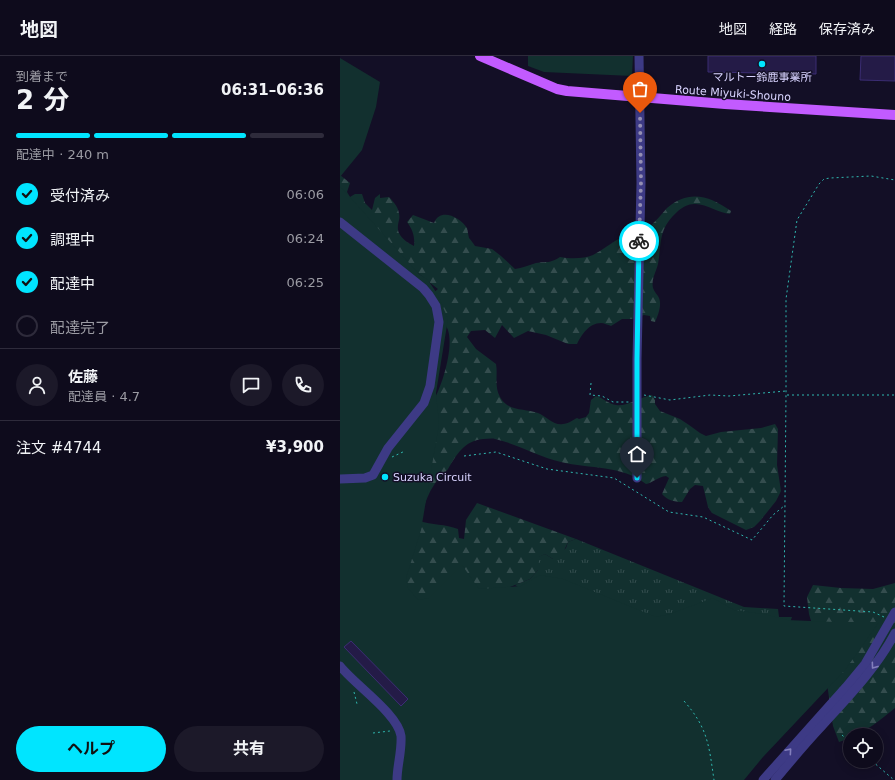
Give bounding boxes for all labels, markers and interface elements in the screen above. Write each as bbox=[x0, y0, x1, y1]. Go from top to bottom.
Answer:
text: 地図 bbox=[20, 18, 58, 40]
text: 地図 bbox=[719, 21, 747, 37]
text: 経路 bbox=[769, 21, 797, 37]
text: 保存済み bbox=[819, 21, 875, 37]
marker: マルトー鈴鹿事業所 bbox=[757, 59, 767, 69]
text: 到着まで bbox=[16, 69, 68, 84]
place label: マルトー鈴鹿事業所 bbox=[713, 71, 812, 84]
pin bbox=[623, 72, 657, 113]
icon: bag bbox=[629, 78, 651, 100]
text: 06:31–06:36 bbox=[221, 81, 324, 99]
street label: Route Miyuki-Shouno bbox=[675, 83, 792, 104]
text: 2 分 bbox=[16, 85, 69, 115]
text: 配達中 · 240 m bbox=[16, 147, 109, 162]
icon: check bbox=[16, 183, 38, 205]
text: 受付済み bbox=[50, 187, 110, 205]
text: 06:06 bbox=[287, 187, 324, 202]
courier bbox=[619, 221, 659, 261]
icon: check bbox=[16, 227, 38, 249]
icon: bike bbox=[628, 230, 650, 252]
text: 調理中 bbox=[50, 231, 95, 249]
text: 06:24 bbox=[287, 231, 324, 246]
icon: check bbox=[16, 271, 38, 293]
text: 配達中 bbox=[50, 275, 95, 293]
text: 06:25 bbox=[287, 275, 324, 290]
text: 配達完了 bbox=[50, 319, 110, 337]
button: person bbox=[16, 364, 58, 406]
button: chat bbox=[230, 364, 272, 406]
button: phone bbox=[282, 364, 324, 406]
text: 佐藤 bbox=[68, 368, 98, 386]
text: 配達員 · 4.7 bbox=[68, 389, 140, 404]
pin bbox=[620, 437, 654, 478]
text: ¥3,900 bbox=[266, 438, 324, 456]
text: 注文 #4744 bbox=[16, 439, 102, 457]
icon: home bbox=[626, 443, 648, 465]
place label: Suzuka Circuit bbox=[393, 471, 472, 484]
marker: Suzuka Circuit bbox=[380, 472, 390, 482]
one-way arrow bbox=[871, 662, 879, 669]
button: ヘルプ bbox=[16, 726, 166, 772]
button: 共有 bbox=[174, 726, 324, 772]
map controls bbox=[843, 728, 883, 768]
button: locate bbox=[843, 728, 883, 768]
one-way arrow bbox=[784, 748, 791, 755]

